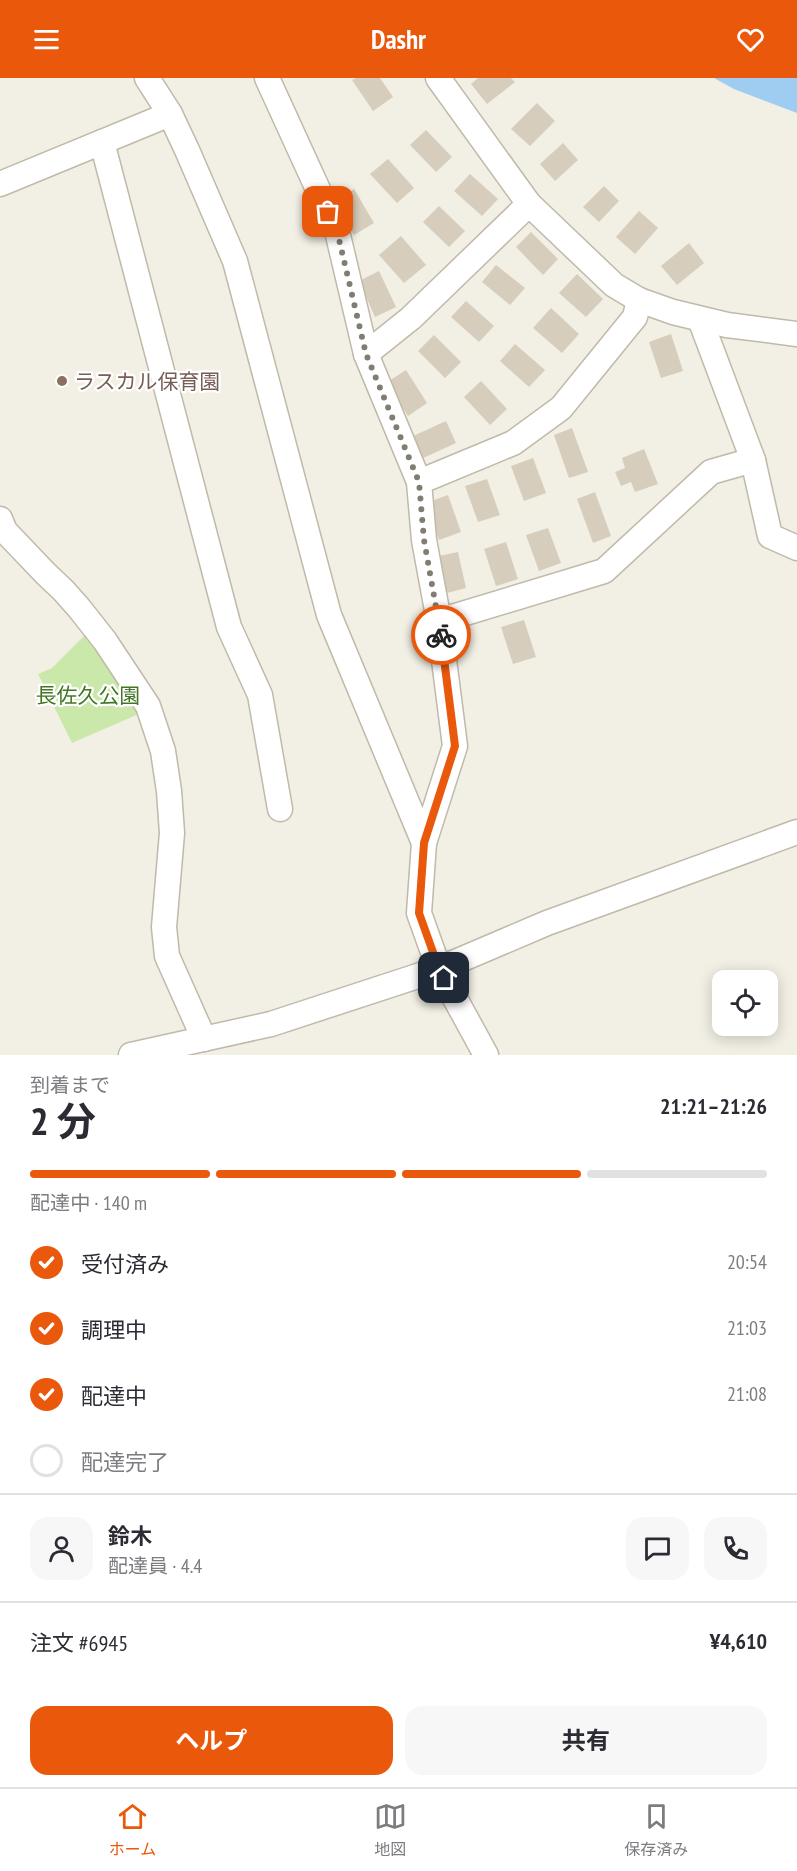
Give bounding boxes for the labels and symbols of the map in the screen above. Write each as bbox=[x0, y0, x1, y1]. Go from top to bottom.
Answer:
pin bbox=[302, 186, 353, 237]
place label: ラスカル保育園 bbox=[74, 368, 221, 395]
marker: ラスカル保育園 bbox=[55, 374, 69, 388]
courier bbox=[411, 605, 471, 665]
park label: 長佐久公園 bbox=[36, 682, 141, 709]
pin bbox=[418, 952, 469, 1003]

